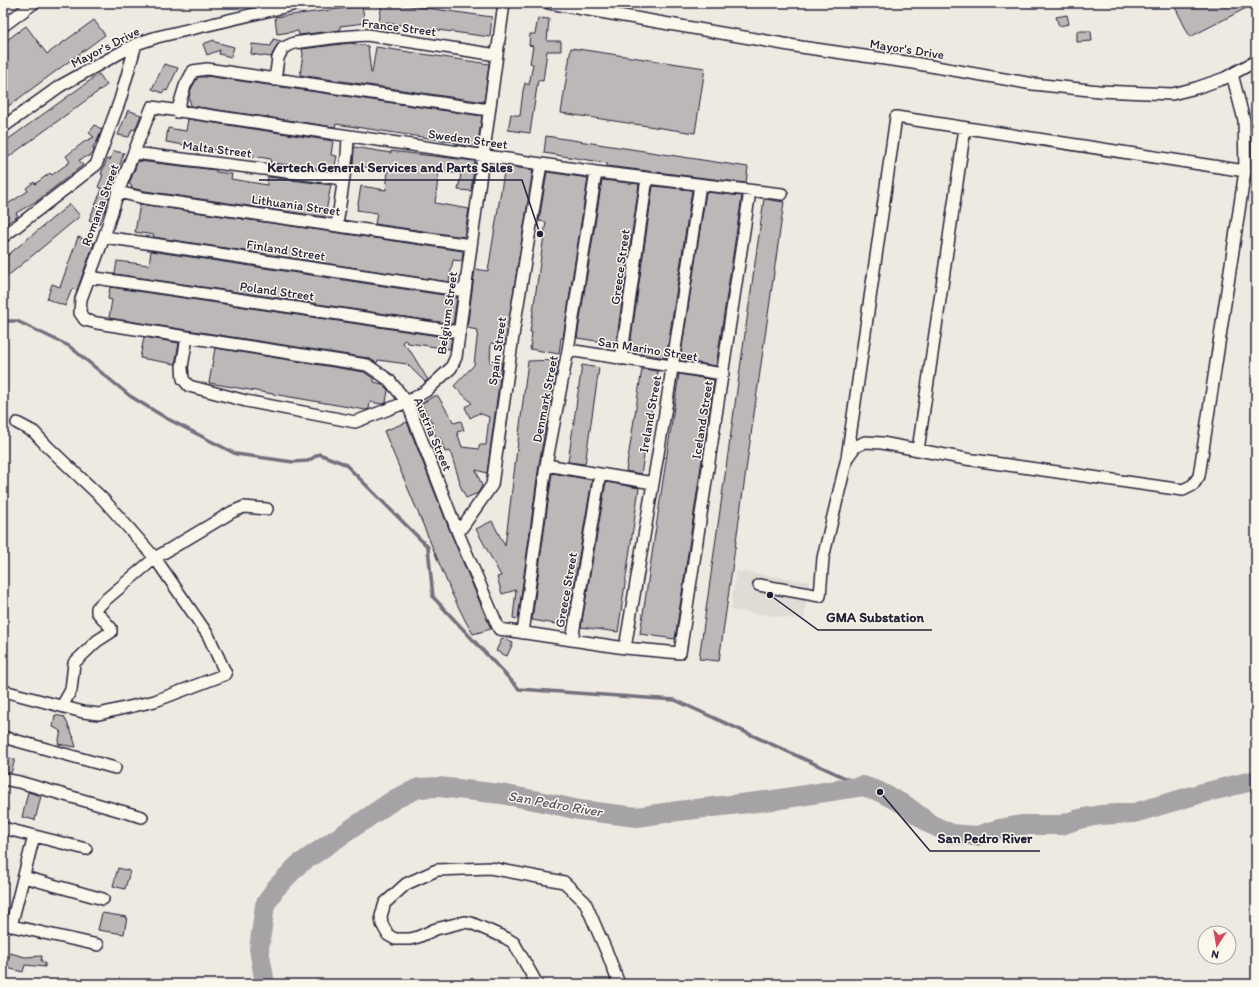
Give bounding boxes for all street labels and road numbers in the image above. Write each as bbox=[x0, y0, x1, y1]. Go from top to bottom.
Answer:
street label: France Street bbox=[361, 15, 437, 39]
street label: Mayor's Drive bbox=[68, 23, 142, 71]
street label: Mayor's Drive bbox=[869, 36, 945, 62]
street label: Sweden Street bbox=[427, 126, 509, 152]
street label: Malta Street bbox=[182, 137, 253, 161]
street label: Romania Street bbox=[78, 162, 122, 248]
street label: Lithuania Street bbox=[251, 191, 342, 219]
street label: Greece Street bbox=[607, 228, 633, 306]
street label: Finland Street bbox=[246, 236, 327, 264]
street label: Belgium Street bbox=[434, 270, 460, 355]
street label: Poland Street bbox=[239, 278, 315, 304]
street label: Spain Street bbox=[485, 316, 509, 386]
street label: San Marino Street bbox=[597, 334, 699, 364]
street label: Denmark Street bbox=[529, 354, 561, 444]
street label: Ireland Street bbox=[636, 374, 664, 454]
street label: Iceland Street bbox=[688, 380, 716, 460]
street label: Austria Street bbox=[411, 395, 455, 473]
street label: Greece Street bbox=[552, 551, 580, 629]

